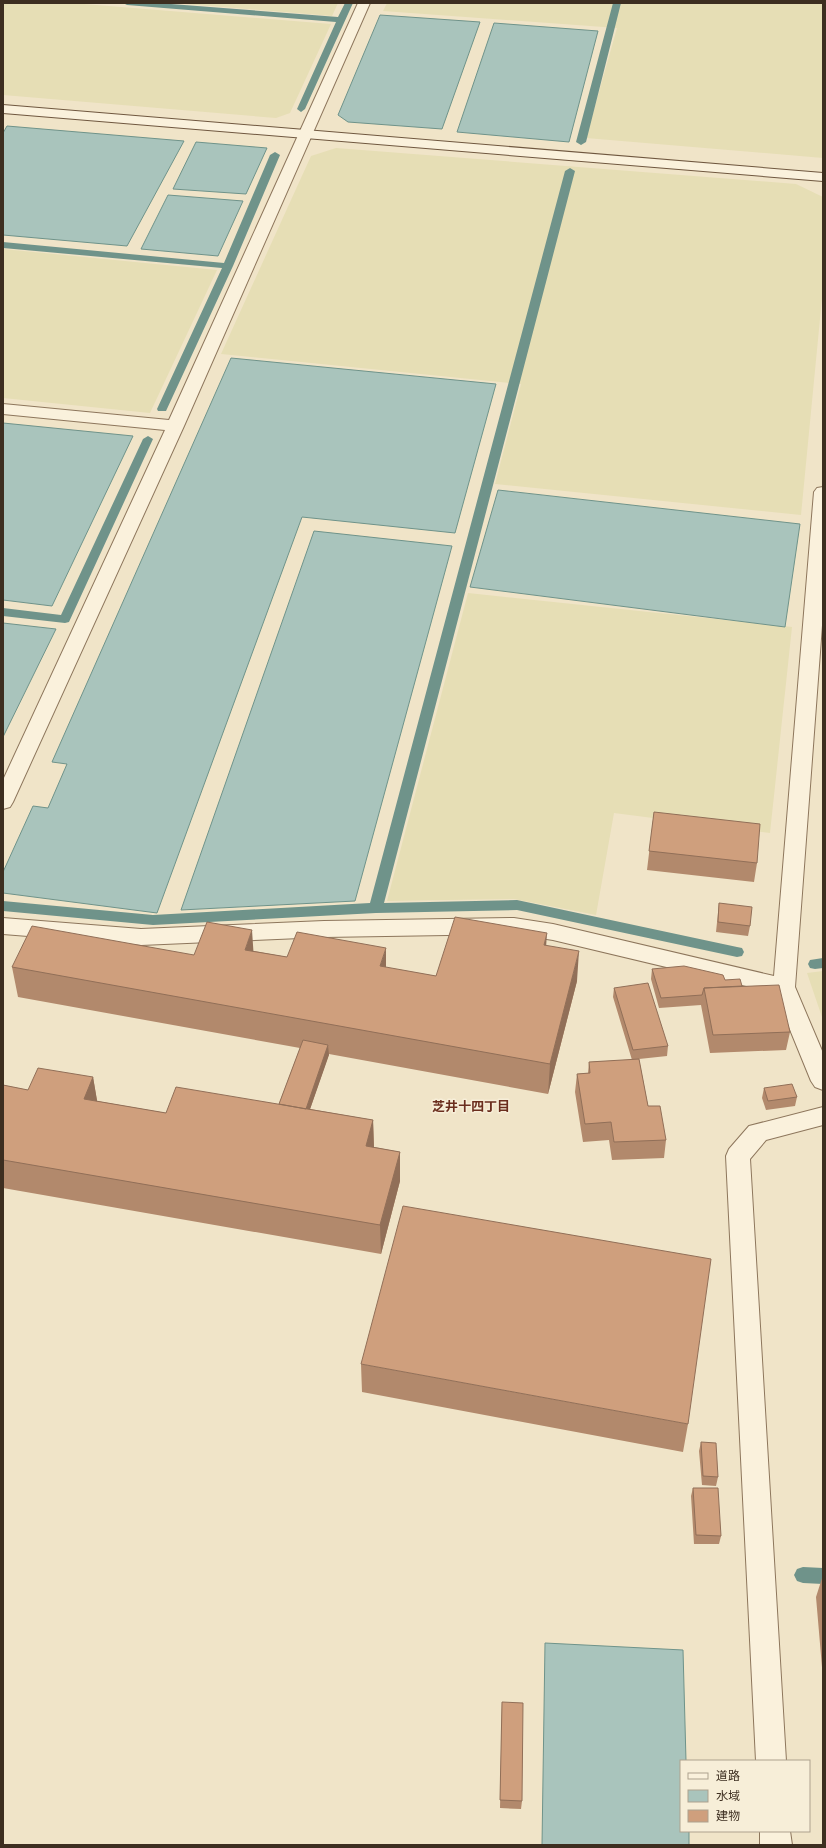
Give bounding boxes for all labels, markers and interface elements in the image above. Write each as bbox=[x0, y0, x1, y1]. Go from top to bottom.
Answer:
district label: 芝井十四丁目 bbox=[432, 1098, 510, 1115]
legend bbox=[680, 1760, 810, 1832]
text: 道路 bbox=[716, 1768, 740, 1783]
text: 水域 bbox=[716, 1788, 740, 1803]
text: 建物 bbox=[716, 1808, 740, 1823]

